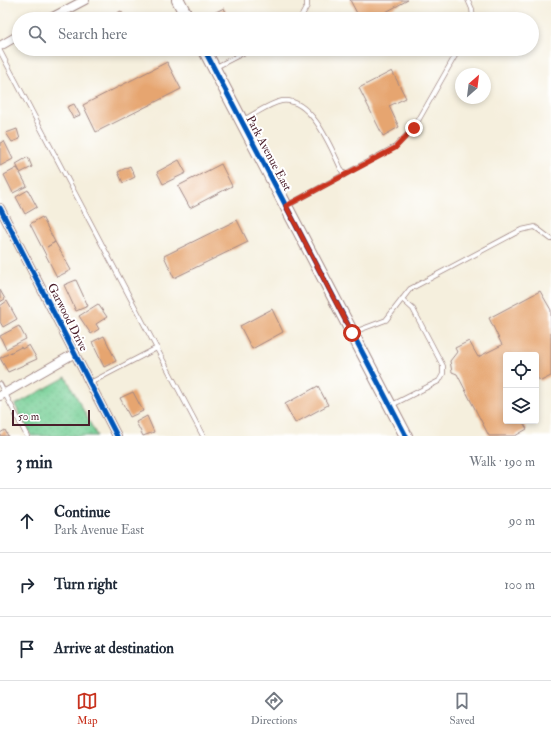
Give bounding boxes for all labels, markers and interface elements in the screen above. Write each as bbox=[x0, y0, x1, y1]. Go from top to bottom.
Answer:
search box bbox=[12, 12, 539, 56]
icon: search bbox=[26, 23, 48, 45]
text: Search here bbox=[58, 25, 127, 44]
north arrow bbox=[455, 68, 491, 104]
street label: Park Avenue East bbox=[242, 113, 295, 194]
route end bbox=[405, 119, 423, 137]
street label: Garwood Drive bbox=[44, 281, 91, 354]
route start bbox=[343, 324, 361, 342]
map controls bbox=[503, 352, 539, 424]
button: locate bbox=[503, 352, 539, 388]
button: layers bbox=[503, 388, 539, 424]
scale bar bbox=[12, 408, 90, 427]
text: 50 m bbox=[18, 410, 39, 423]
text: 3 min bbox=[16, 452, 53, 473]
text: Walk · 190 m bbox=[469, 454, 535, 470]
text: Continue bbox=[54, 503, 110, 522]
icon: ahead bbox=[16, 510, 38, 532]
text: 90 m bbox=[509, 513, 535, 529]
text: Park Avenue East bbox=[54, 522, 144, 538]
icon: right bbox=[16, 574, 38, 596]
text: Turn right bbox=[54, 575, 117, 594]
text: 100 m bbox=[504, 577, 535, 593]
icon: arrive bbox=[16, 638, 38, 660]
text: Arrive at destination bbox=[54, 639, 174, 658]
tab: Map bbox=[76, 690, 98, 727]
tab: Directions bbox=[251, 690, 297, 727]
tab: Saved bbox=[450, 690, 475, 727]

